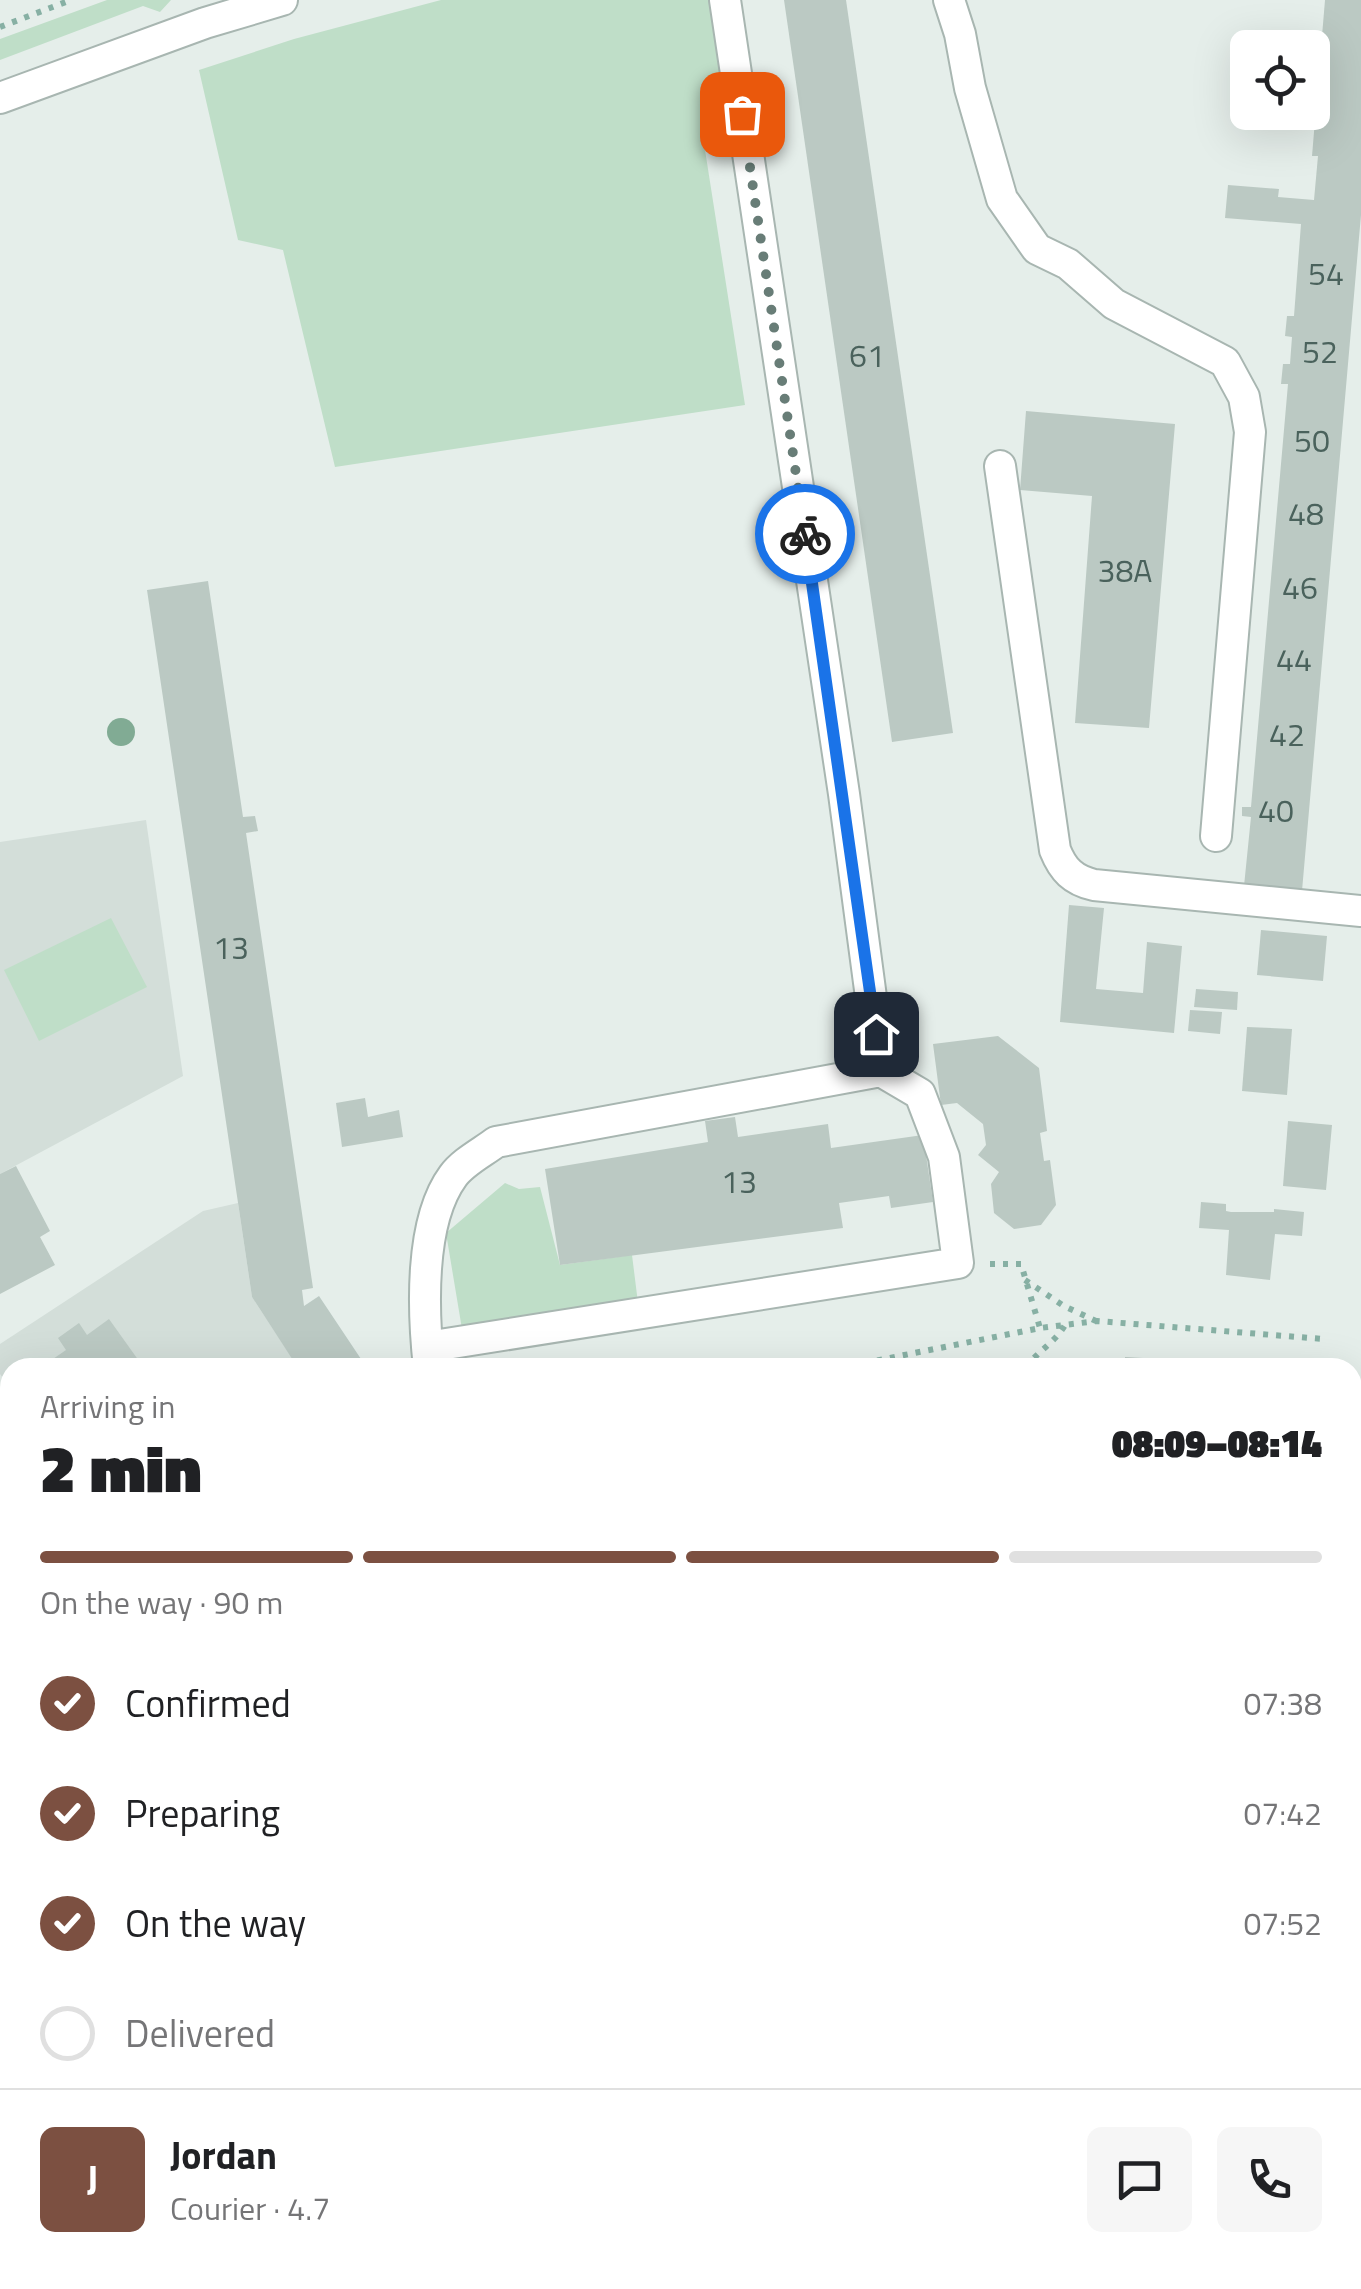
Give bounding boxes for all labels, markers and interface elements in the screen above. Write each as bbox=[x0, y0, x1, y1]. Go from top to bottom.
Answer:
map controls bbox=[1230, 30, 1330, 130]
button: locate bbox=[1230, 30, 1330, 130]
pin bbox=[700, 72, 785, 157]
icon: bag bbox=[715, 87, 770, 142]
house number: 54 bbox=[1308, 249, 1344, 297]
house number: 52 bbox=[1302, 327, 1338, 375]
house number: 61 bbox=[849, 331, 885, 379]
house number: 50 bbox=[1294, 416, 1330, 464]
courier bbox=[755, 484, 855, 584]
house number: 48 bbox=[1288, 489, 1324, 537]
icon: bike bbox=[778, 507, 833, 562]
house number: 38A bbox=[1098, 546, 1152, 594]
house number: 46 bbox=[1282, 563, 1318, 611]
house number: 44 bbox=[1276, 635, 1312, 683]
house number: 42 bbox=[1269, 710, 1305, 758]
house number: 40 bbox=[1258, 786, 1294, 834]
house number: 13 bbox=[213, 923, 249, 971]
pin bbox=[834, 992, 919, 1077]
icon: home bbox=[849, 1007, 904, 1062]
house number: 13 bbox=[721, 1157, 757, 1205]
text: Arriving in bbox=[40, 1382, 176, 1430]
text: 08:09–08:14 bbox=[1112, 1414, 1322, 1472]
text: 2 min bbox=[40, 1418, 201, 1517]
text: On the way · 90 m bbox=[40, 1578, 283, 1626]
text: Confirmed bbox=[125, 1674, 291, 1732]
icon: check bbox=[40, 1676, 95, 1731]
text: 07:38 bbox=[1243, 1679, 1322, 1727]
text: Preparing bbox=[125, 1784, 280, 1842]
icon: check bbox=[40, 1786, 95, 1841]
text: 07:42 bbox=[1243, 1789, 1322, 1837]
text: On the way bbox=[125, 1894, 306, 1952]
icon: check bbox=[40, 1896, 95, 1951]
text: 07:52 bbox=[1243, 1899, 1322, 1947]
text: Delivered bbox=[125, 2004, 275, 2062]
text: Jordan bbox=[170, 2126, 277, 2184]
button: chat bbox=[1087, 2127, 1192, 2232]
button: phone bbox=[1217, 2127, 1322, 2232]
text: J bbox=[87, 2150, 98, 2208]
text: Courier · 4.7 bbox=[170, 2184, 330, 2232]

